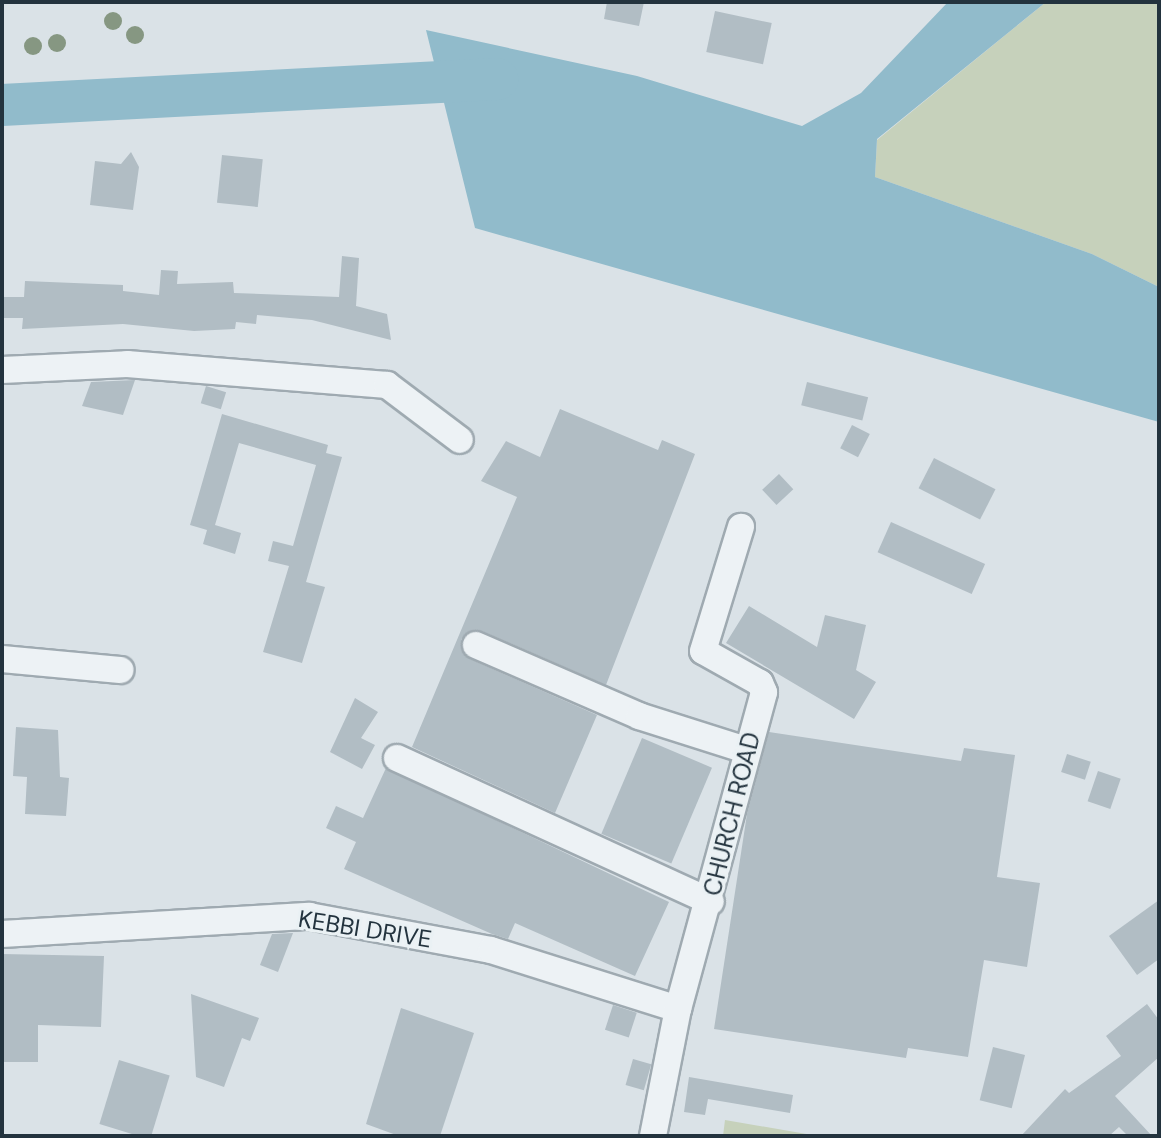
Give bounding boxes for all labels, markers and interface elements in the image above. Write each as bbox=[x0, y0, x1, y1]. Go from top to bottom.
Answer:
street label: CHURCH ROAD bbox=[698, 729, 766, 899]
street label: KEBBI DRIVE bbox=[296, 904, 434, 954]

